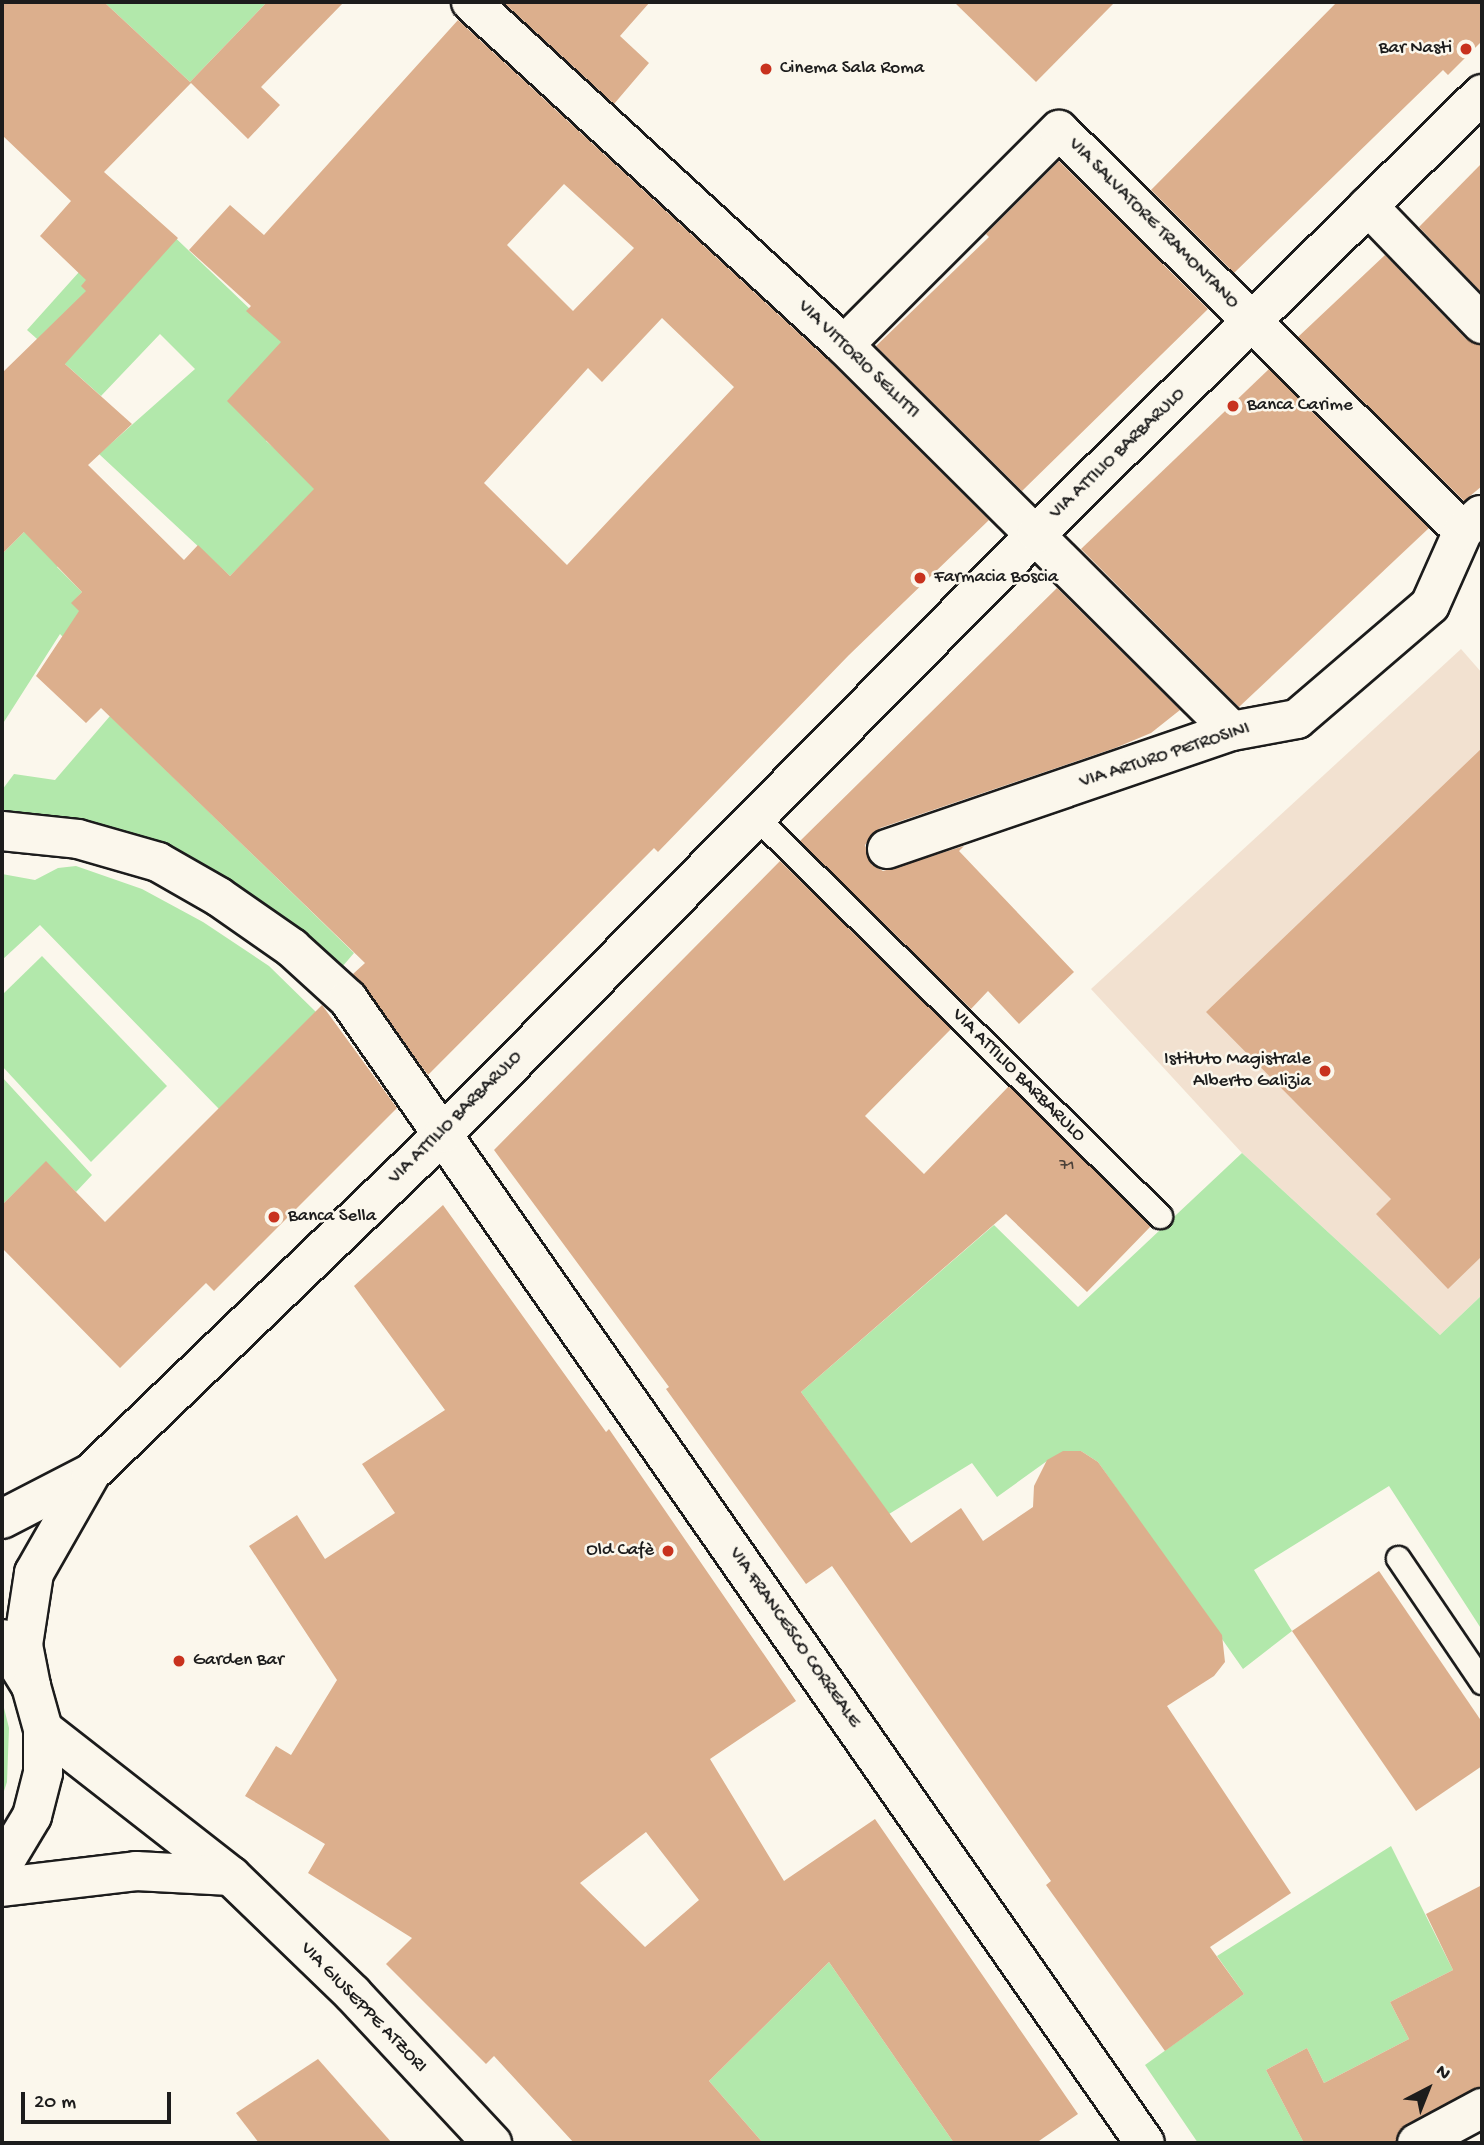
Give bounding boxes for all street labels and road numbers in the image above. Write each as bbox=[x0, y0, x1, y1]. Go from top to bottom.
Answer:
street label: VIA SALVATORE TRAMONTANO bbox=[1063, 134, 1243, 314]
street label: VIA VITTORIO SELLITTI bbox=[792, 296, 924, 424]
street label: VIA ATTILIO BARBARULO bbox=[1045, 383, 1191, 525]
street label: VIA ARTURO PETROSINI bbox=[1077, 718, 1253, 794]
street label: VIA ATTILIO BARBARULO bbox=[946, 1004, 1090, 1148]
street label: VIA ATTILIO BARBARULO bbox=[384, 1046, 528, 1190]
street label: VIA FRANCESCO CORREALE bbox=[723, 1543, 865, 1733]
street label: VIA GIUSEPPE ATZORI bbox=[295, 1938, 431, 2078]

